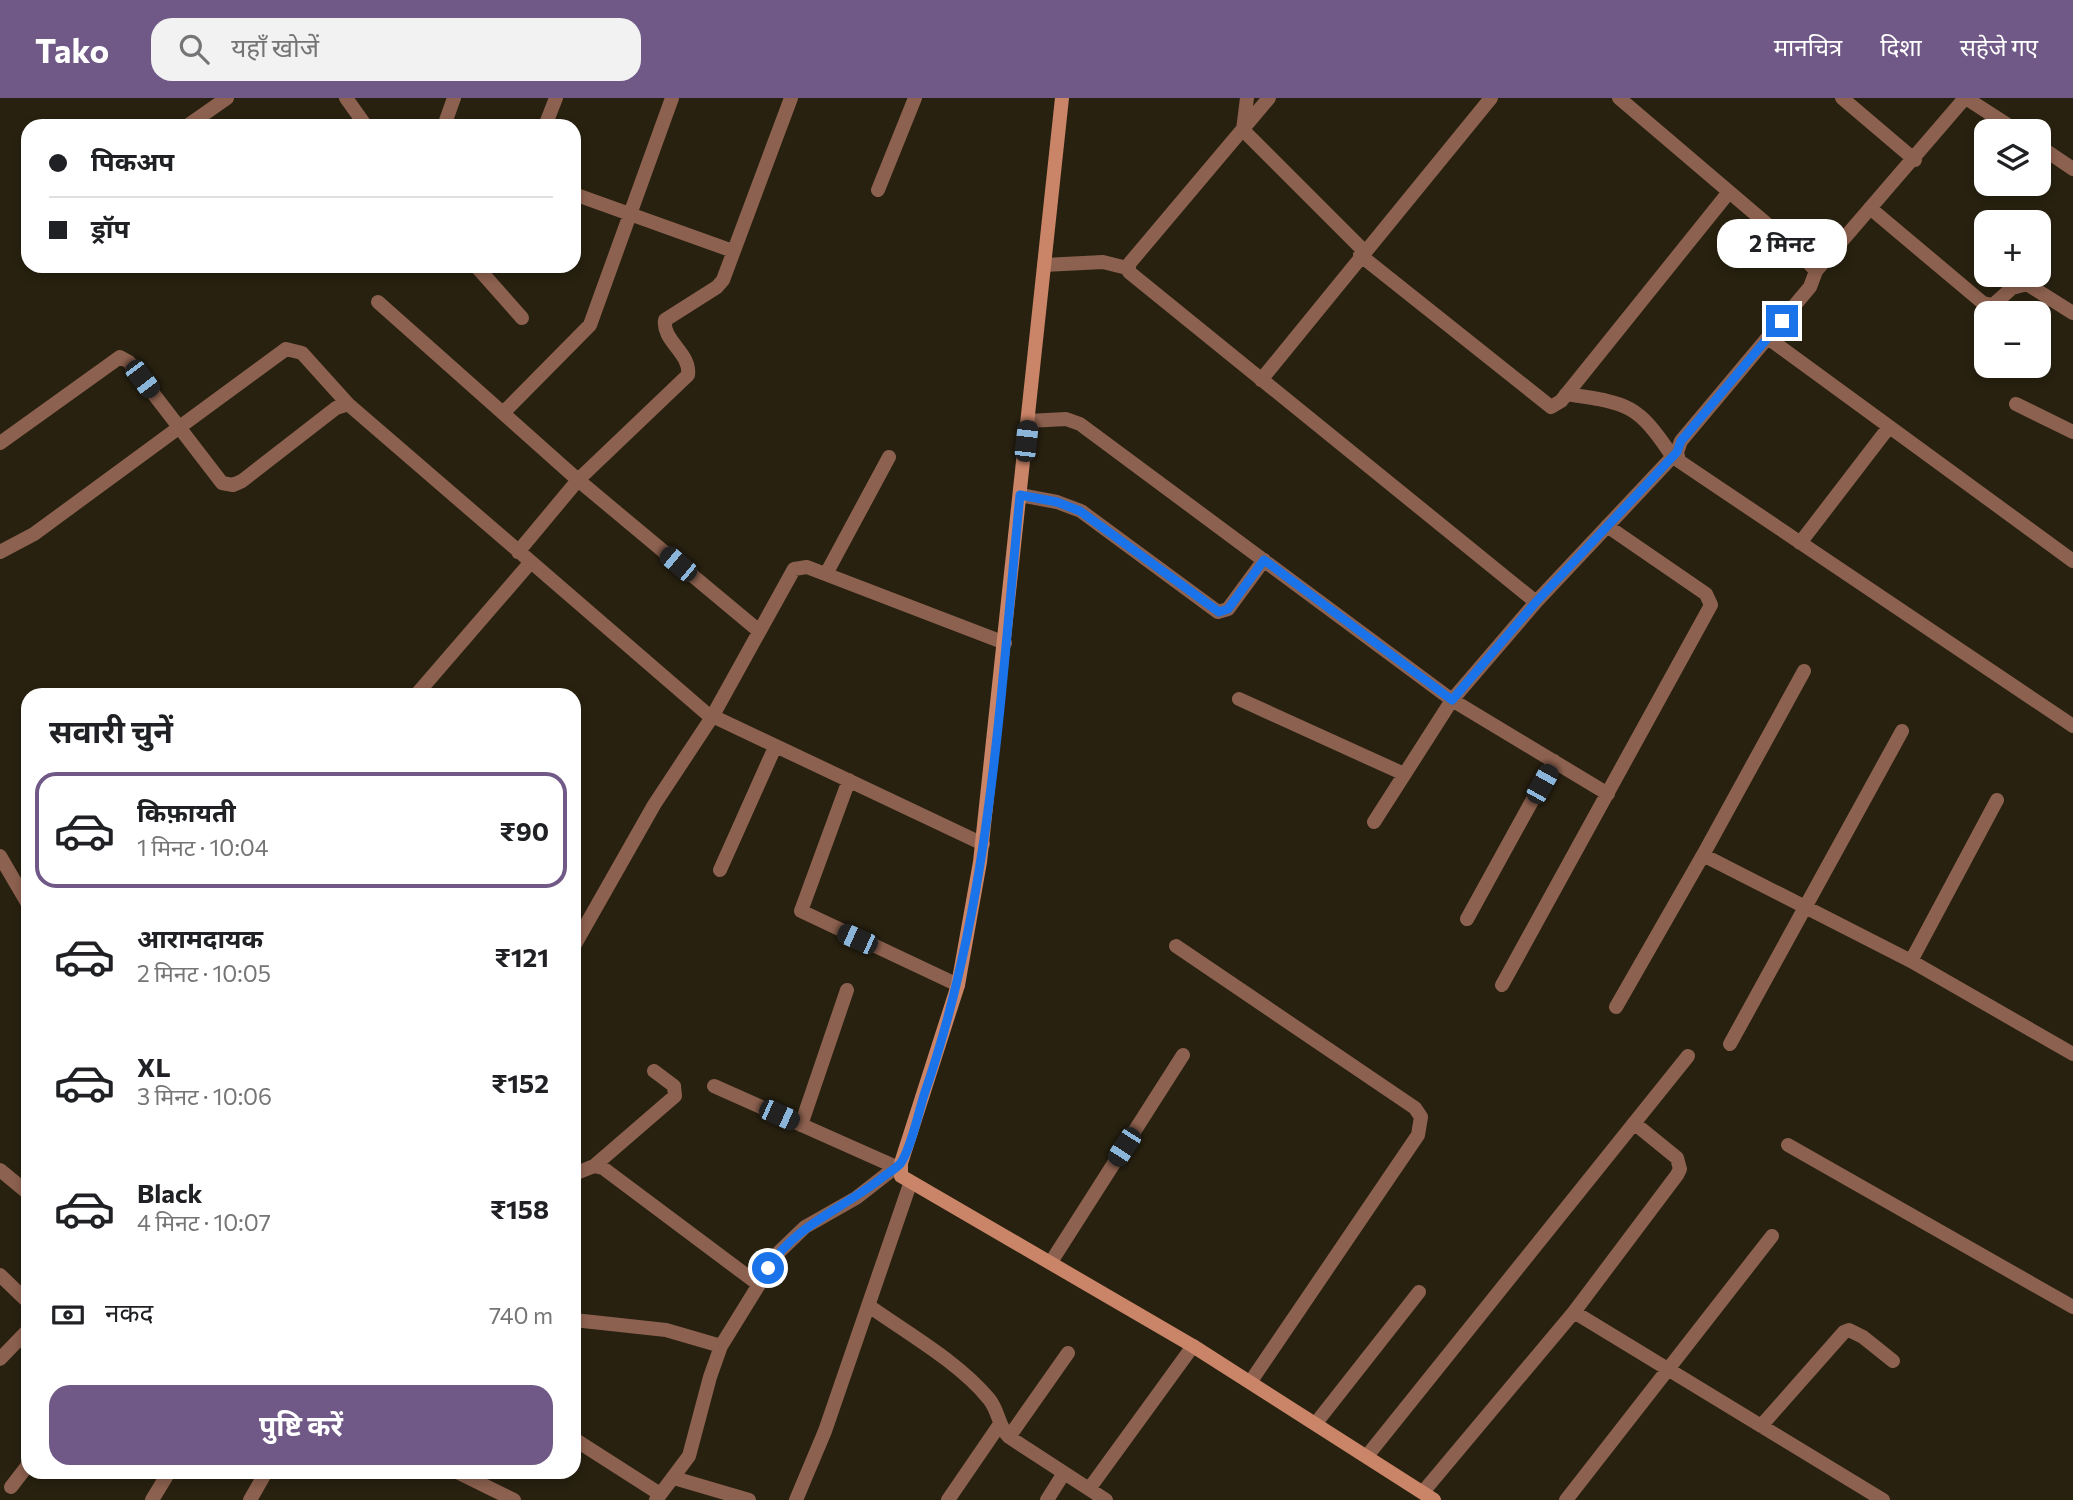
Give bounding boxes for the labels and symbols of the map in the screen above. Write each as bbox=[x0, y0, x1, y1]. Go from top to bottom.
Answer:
callout: 2 मिनट bbox=[1717, 220, 1847, 268]
route end bbox=[1766, 305, 1798, 337]
car bbox=[121, 356, 164, 402]
car bbox=[1014, 419, 1039, 463]
car bbox=[656, 542, 701, 586]
car bbox=[1523, 761, 1562, 807]
car bbox=[834, 921, 881, 957]
car bbox=[756, 1097, 803, 1133]
car bbox=[1104, 1124, 1145, 1170]
route start bbox=[752, 1252, 784, 1284]

